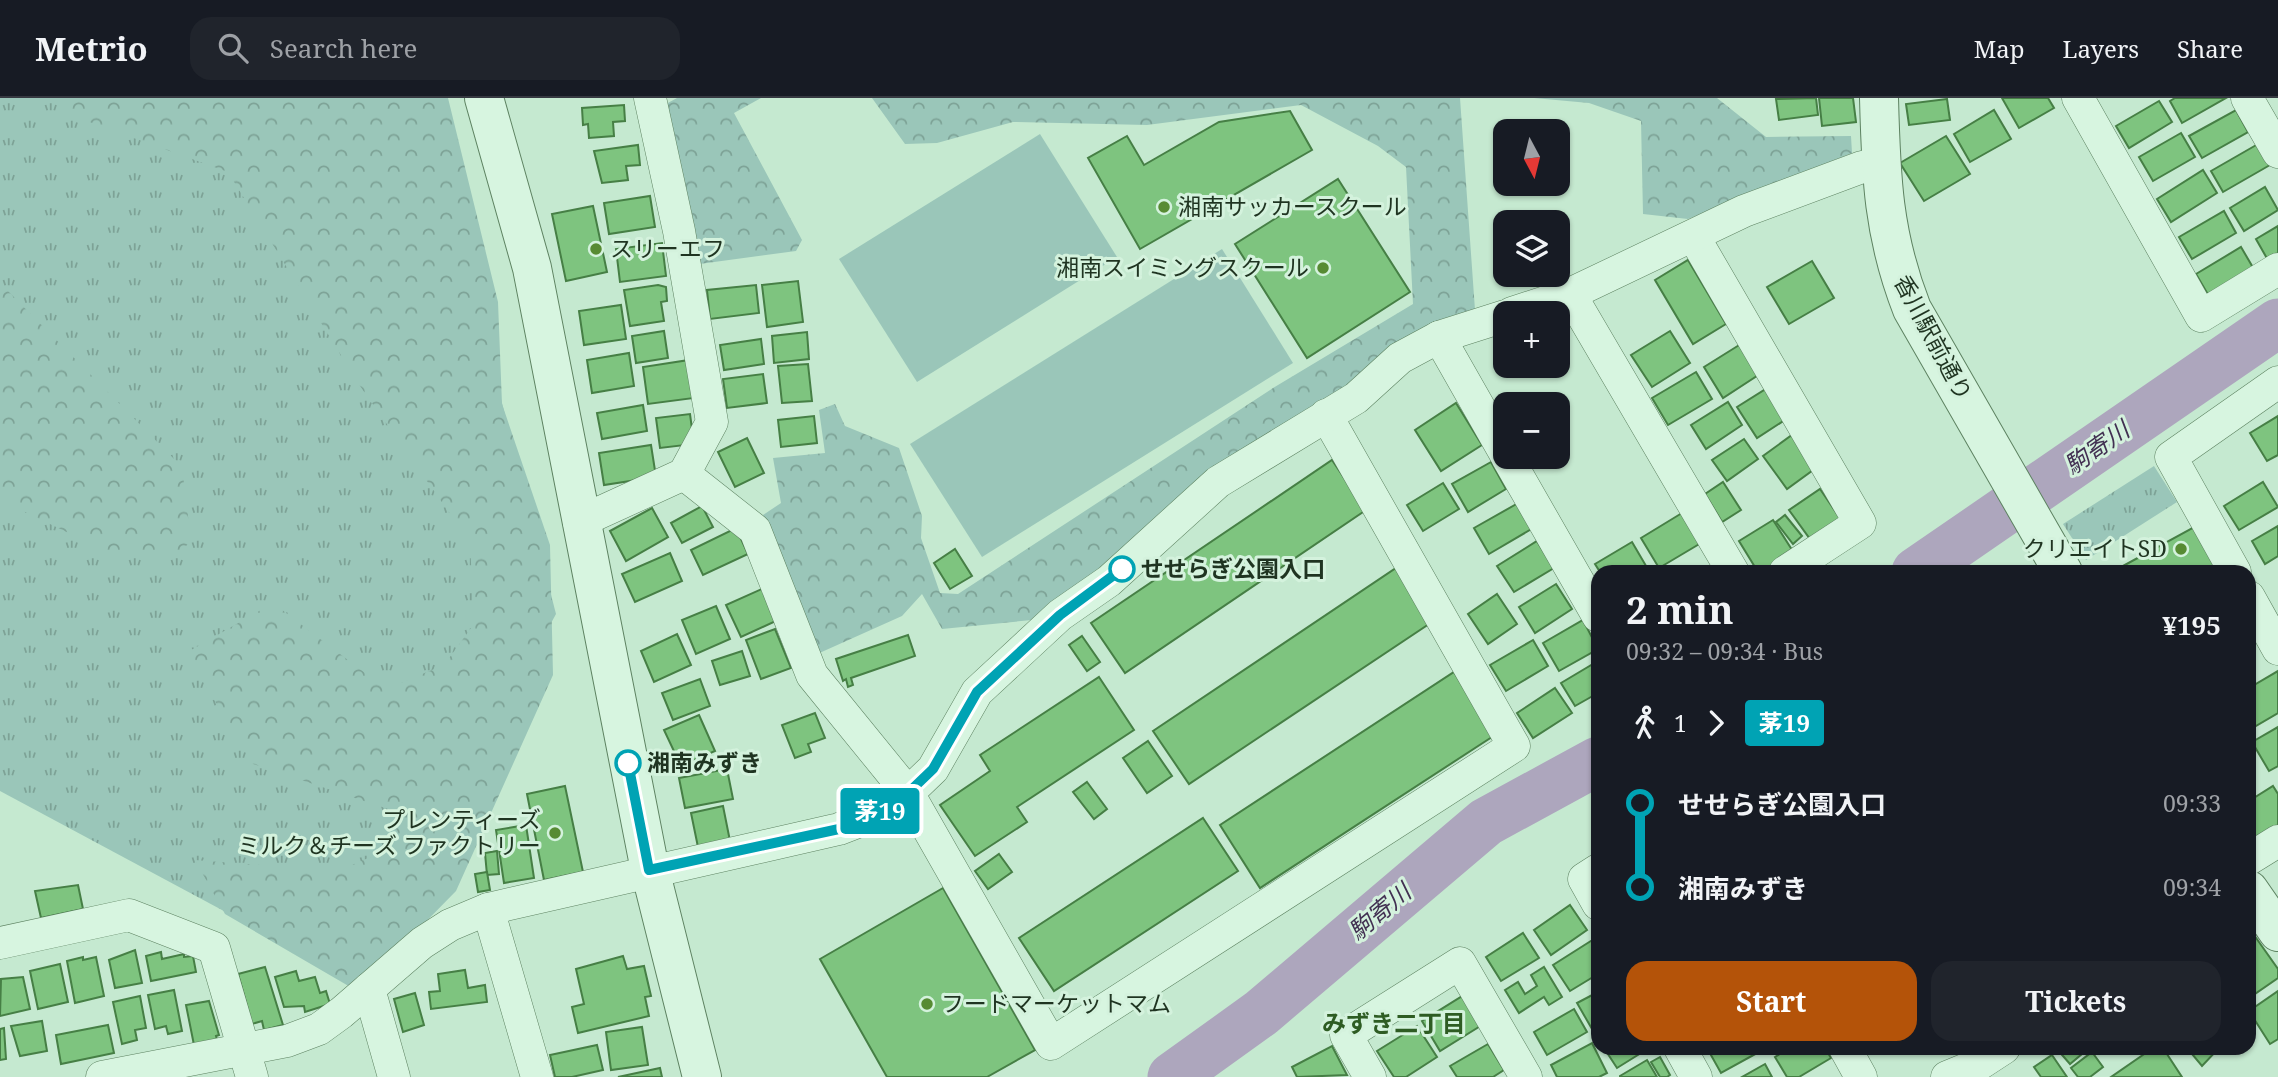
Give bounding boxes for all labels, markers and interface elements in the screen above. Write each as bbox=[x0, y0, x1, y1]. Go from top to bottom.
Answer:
search box bbox=[190, 17, 680, 80]
text: Metrio bbox=[35, 26, 148, 71]
icon: search bbox=[214, 29, 252, 67]
text: Search here bbox=[270, 30, 417, 66]
text: Map bbox=[1974, 32, 2025, 65]
text: Layers bbox=[2063, 32, 2139, 65]
text: Share bbox=[2177, 32, 2243, 65]
north arrow bbox=[1493, 119, 1570, 196]
map controls bbox=[1493, 119, 1570, 469]
place label: 湘南サッカースクール bbox=[1178, 190, 1407, 222]
marker: 湘南サッカースクール bbox=[1156, 199, 1172, 215]
button: layers bbox=[1493, 210, 1570, 287]
place label: スリーエフ bbox=[610, 232, 725, 264]
marker: スリーエフ bbox=[588, 241, 604, 257]
place label: 湘南スイミングスクール bbox=[1056, 251, 1309, 283]
marker: 湘南スイミングスクール bbox=[1315, 260, 1331, 276]
street label: 香川駅前通り bbox=[1887, 269, 1980, 406]
button: + bbox=[1493, 301, 1570, 378]
button: − bbox=[1493, 392, 1570, 469]
water label: 駒寄川 bbox=[2057, 411, 2138, 481]
place label: クリエイトSD bbox=[2023, 532, 2167, 564]
marker: クリエイトSD bbox=[2173, 541, 2189, 557]
place label: せせらぎ公園入口 bbox=[1141, 552, 1325, 584]
marker: せせらぎ公園入口 bbox=[1109, 556, 1135, 582]
text: 2 min bbox=[1626, 583, 1734, 635]
text: ¥195 bbox=[2162, 607, 2221, 643]
text: 09:32 – 09:34 · Bus bbox=[1626, 635, 1823, 667]
icon: walk bbox=[1626, 704, 1664, 742]
icon: forward bbox=[1697, 704, 1735, 742]
text: 茅19 bbox=[1759, 706, 1810, 739]
text: 1 bbox=[1674, 707, 1687, 739]
place label: 湘南みずき bbox=[647, 746, 762, 778]
marker: 湘南みずき bbox=[615, 750, 641, 776]
text: せせらぎ公園入口 bbox=[1678, 786, 1886, 822]
text: 09:33 bbox=[2163, 787, 2221, 819]
line badge: 茅19 bbox=[840, 788, 920, 834]
text: 茅19 bbox=[854, 794, 906, 827]
place label: プレンティーズ ミルク＆チーズ ファクトリー bbox=[237, 803, 541, 861]
marker: プレンティーズ ミルク＆チーズ ファクトリー bbox=[547, 825, 563, 841]
text: 湘南みずき bbox=[1678, 870, 1808, 906]
text: 09:34 bbox=[2163, 871, 2221, 903]
water label: 駒寄川 bbox=[1341, 873, 1420, 947]
button: Start bbox=[1626, 961, 1917, 1041]
button: Tickets bbox=[1931, 961, 2221, 1041]
place label: フードマーケットマム bbox=[941, 987, 1171, 1019]
marker: フードマーケットマム bbox=[919, 996, 935, 1012]
district label: みずき二丁目 bbox=[1322, 1006, 1466, 1039]

